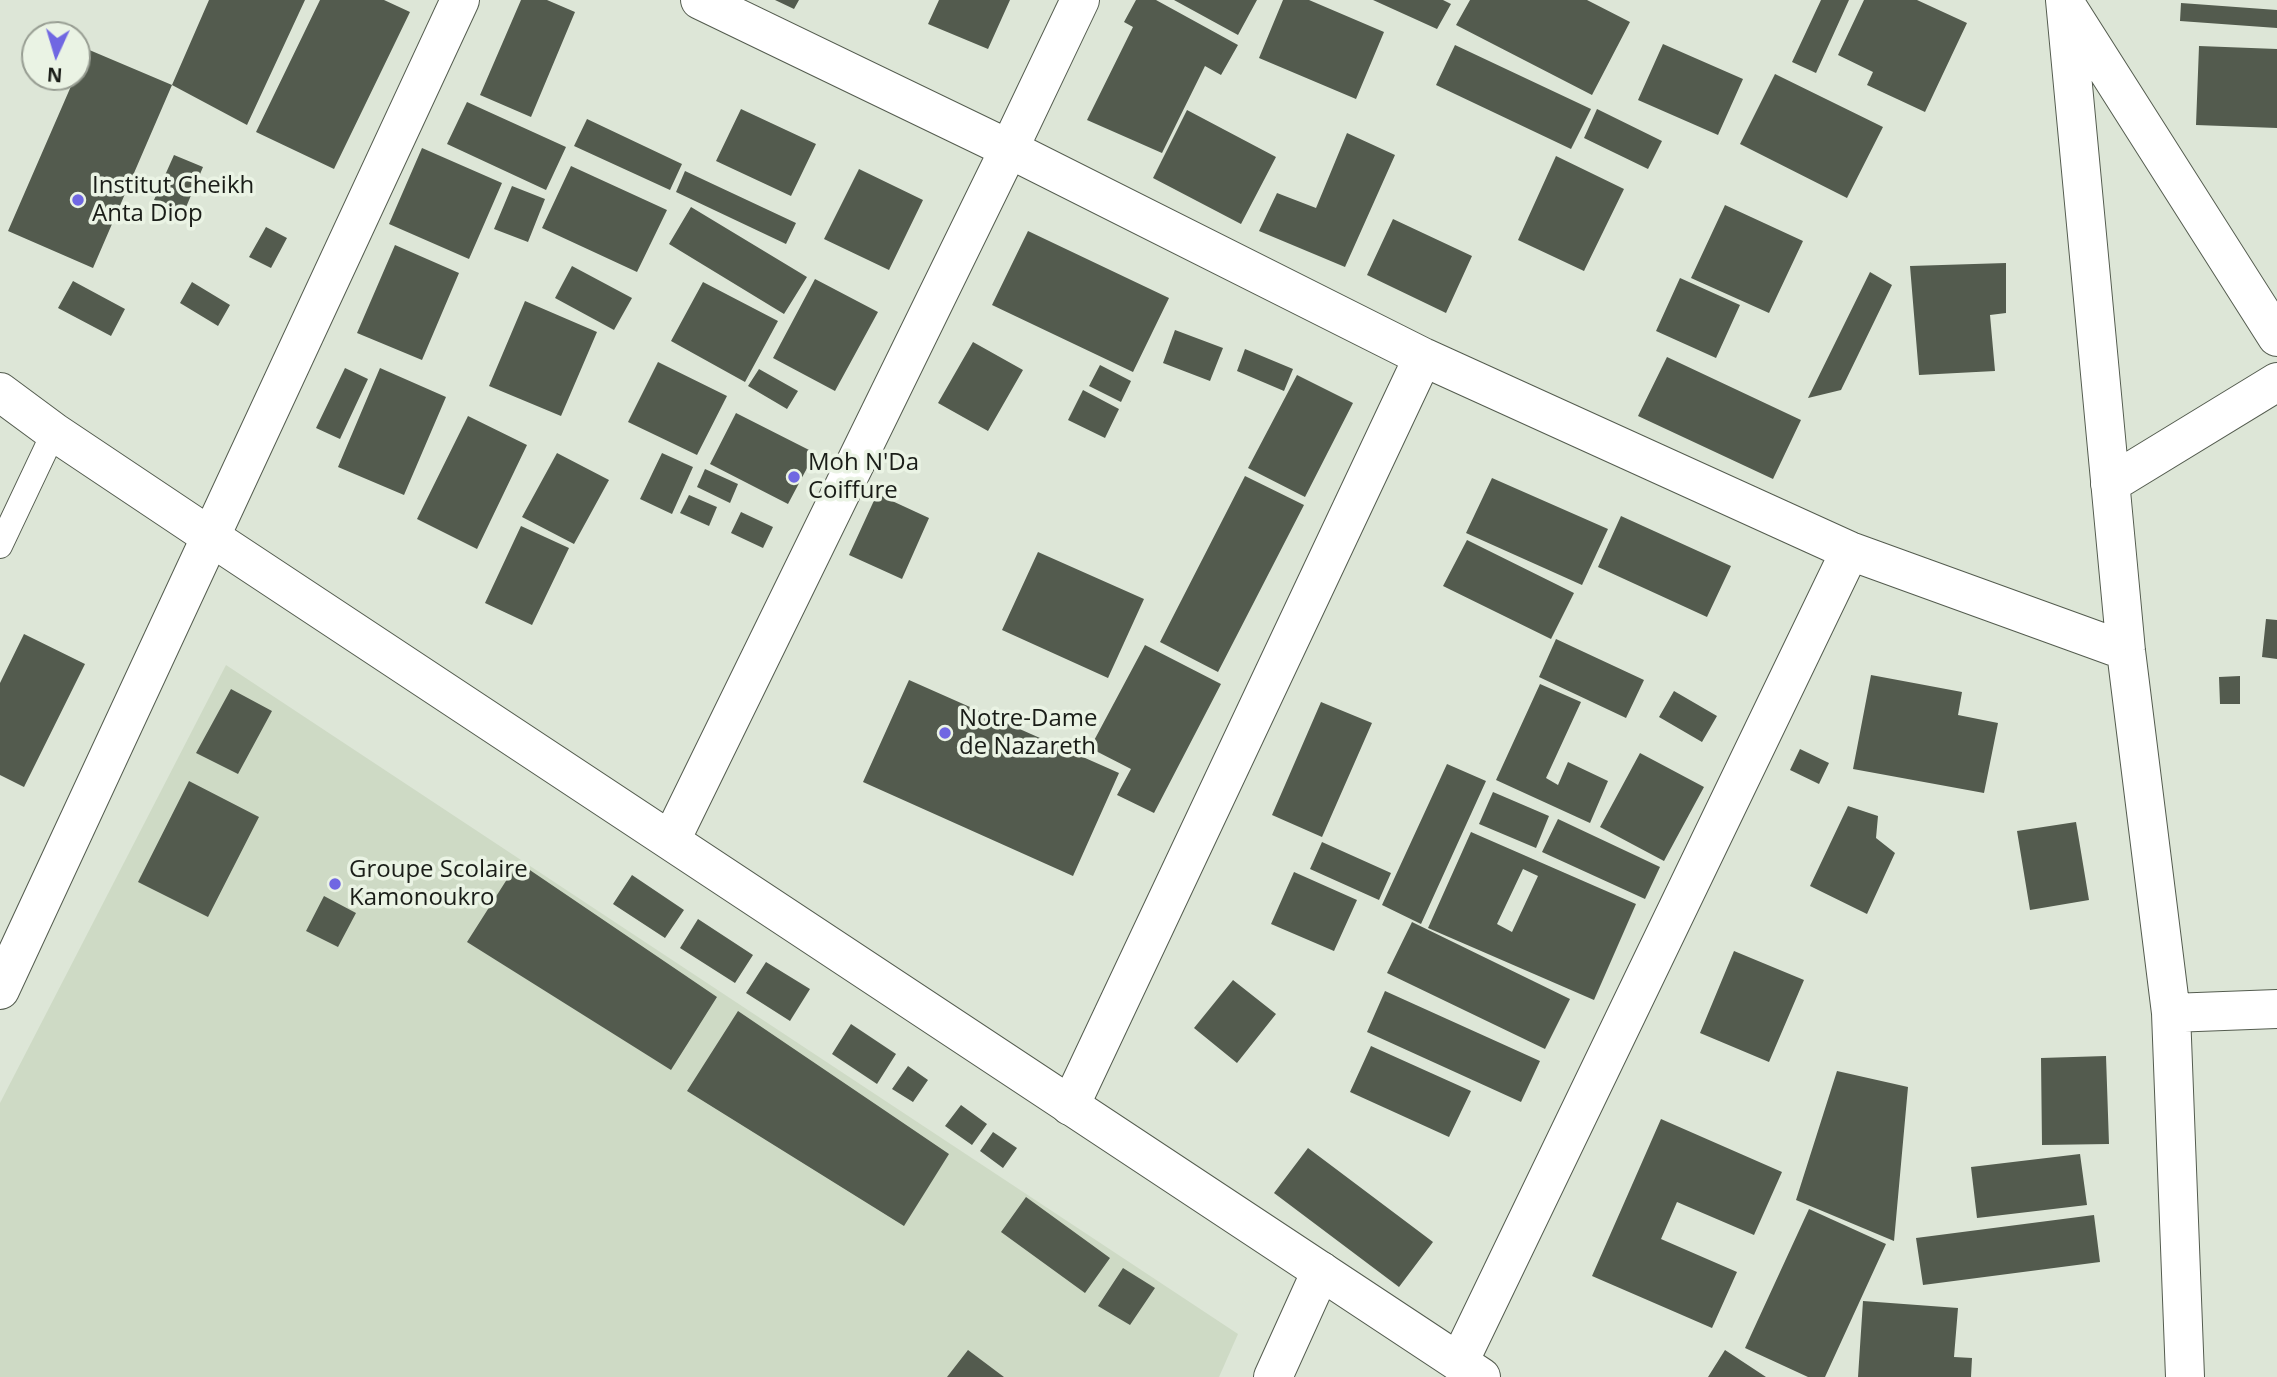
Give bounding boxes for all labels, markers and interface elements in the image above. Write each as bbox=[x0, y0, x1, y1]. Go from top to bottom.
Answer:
north arrow bbox=[21, 21, 91, 91]
text: N bbox=[46, 61, 63, 88]
place label: Institut Cheikh Anta Diop bbox=[92, 172, 254, 228]
marker: Institut Cheikh Anta Diop bbox=[70, 192, 86, 208]
place label: Moh N'Da Coiffure bbox=[808, 449, 919, 505]
marker: Moh N'Da Coiffure bbox=[786, 469, 802, 485]
place label: Notre-Dame de Nazareth bbox=[959, 705, 1098, 761]
marker: Notre-Dame de Nazareth bbox=[937, 725, 953, 741]
place label: Groupe Scolaire Kamonoukro bbox=[349, 856, 528, 912]
marker: Groupe Scolaire Kamonoukro bbox=[327, 876, 343, 892]

